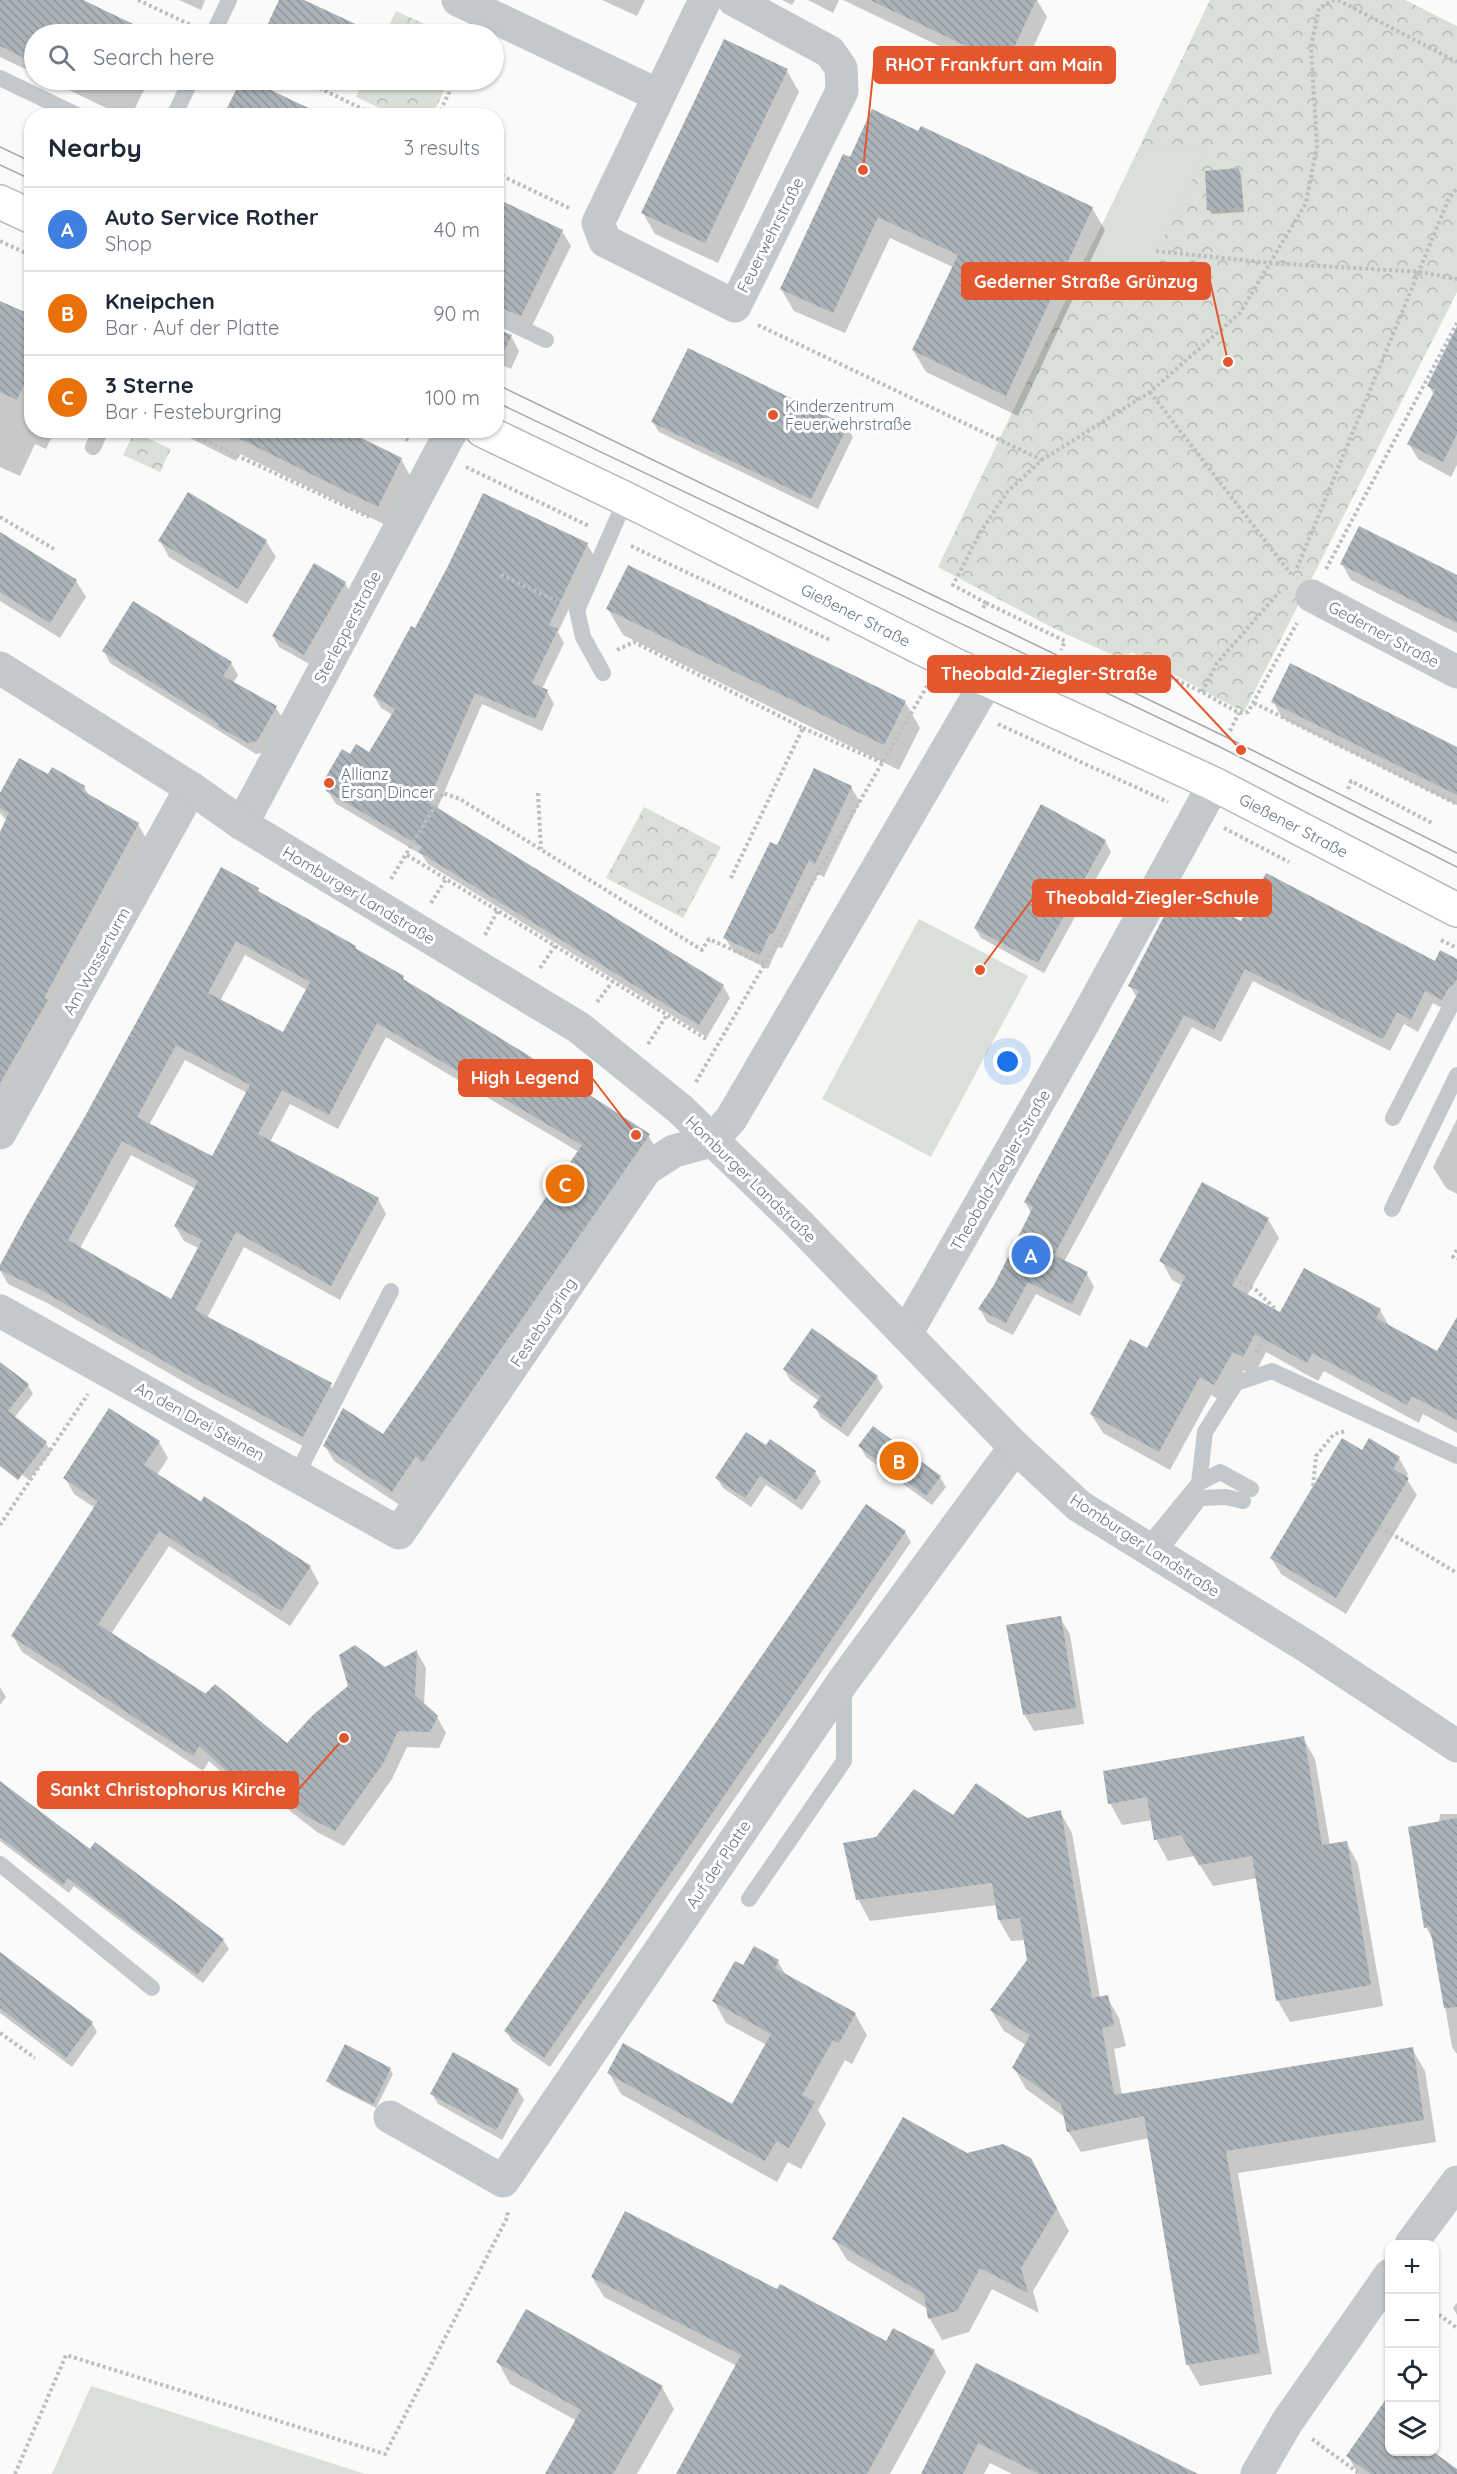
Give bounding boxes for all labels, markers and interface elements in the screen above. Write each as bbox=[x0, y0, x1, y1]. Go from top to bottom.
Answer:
search box bbox=[24, 24, 504, 90]
icon: search bbox=[45, 41, 78, 74]
text: Search here bbox=[93, 43, 214, 71]
callout: RHOT Frankfurt am Main bbox=[874, 47, 1115, 83]
text: RHOT Frankfurt am Main bbox=[885, 53, 1103, 76]
text: Nearby bbox=[48, 131, 142, 164]
text: 3 results bbox=[404, 135, 480, 160]
street label: Feuerwehrstraße bbox=[732, 174, 808, 296]
text: Auto Service Rother bbox=[105, 203, 319, 231]
text: A bbox=[61, 217, 74, 242]
text: 40 m bbox=[434, 217, 480, 242]
text: Shop bbox=[105, 231, 152, 256]
callout: Gederner Straße Grünzug bbox=[962, 263, 1210, 299]
text: Gederner Straße Grünzug bbox=[974, 270, 1198, 293]
text: Kneipchen bbox=[105, 287, 215, 315]
text: B bbox=[61, 301, 74, 326]
text: 90 m bbox=[433, 301, 480, 326]
text: Bar · Auf der Platte bbox=[105, 315, 279, 340]
text: 3 Sterne bbox=[105, 371, 194, 399]
text: C bbox=[61, 385, 74, 410]
text: 100 m bbox=[425, 385, 480, 410]
place label: Kinderzentrum Feuerwehrstraße bbox=[785, 396, 912, 434]
text: Bar · Festeburgring bbox=[105, 399, 282, 424]
marker: Kinderzentrum Feuerwehrstraße bbox=[766, 408, 780, 422]
street label: Sterlepperstraße bbox=[309, 568, 385, 686]
street label: Gießener Straße bbox=[798, 579, 914, 651]
street label: Gederner Straße bbox=[1325, 596, 1443, 672]
callout: Theobald-Ziegler-Straße bbox=[928, 656, 1170, 692]
text: Theobald-Ziegler-Straße bbox=[940, 662, 1158, 685]
place label: Allianz Ersan Dincer bbox=[341, 764, 435, 802]
marker: Allianz Ersan Dincer bbox=[322, 776, 336, 790]
street label: Gießener Straße bbox=[1236, 789, 1352, 862]
street label: Homburger Landstraße bbox=[279, 842, 439, 948]
callout: Theobald-Ziegler-Schule bbox=[1033, 880, 1271, 916]
text: Theobald-Ziegler-Schule bbox=[1045, 886, 1259, 909]
street label: Am Wasserturm bbox=[58, 904, 134, 1018]
your location bbox=[993, 1047, 1022, 1076]
callout: High Legend bbox=[459, 1060, 592, 1096]
text: High Legend bbox=[471, 1066, 579, 1089]
street label: Theobald-Ziegler-Straße bbox=[946, 1086, 1054, 1254]
street label: Homburger Landstraße bbox=[681, 1111, 821, 1247]
pin: C bbox=[546, 1162, 584, 1206]
pin: A bbox=[1012, 1232, 1050, 1278]
street label: Festeburgring bbox=[506, 1274, 580, 1370]
street label: An den Drei Steinen bbox=[132, 1377, 268, 1465]
pin: B bbox=[880, 1438, 918, 1484]
street label: Homburger Landstraße bbox=[1066, 1489, 1224, 1601]
callout: Sankt Christophorus Kirche bbox=[38, 1772, 298, 1808]
text: Sankt Christophorus Kirche bbox=[50, 1778, 286, 1801]
street label: Auf der Platte bbox=[681, 1816, 755, 1912]
map controls bbox=[1385, 2240, 1439, 2456]
button: + bbox=[1385, 2240, 1439, 2294]
button: − bbox=[1385, 2294, 1439, 2348]
button: locate bbox=[1385, 2348, 1439, 2402]
button: layers bbox=[1385, 2402, 1439, 2456]

